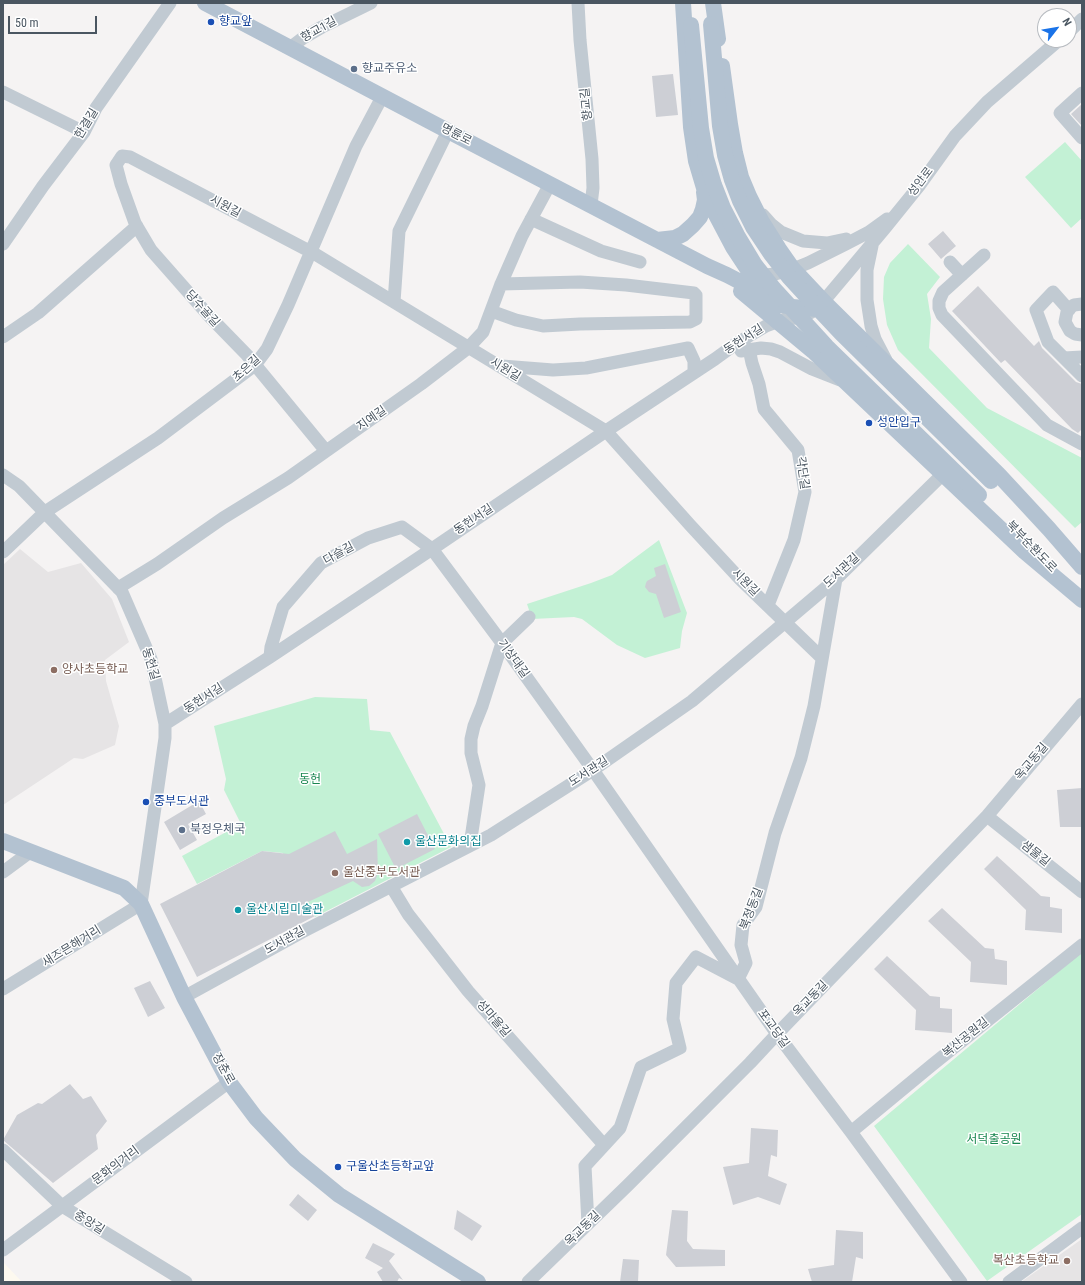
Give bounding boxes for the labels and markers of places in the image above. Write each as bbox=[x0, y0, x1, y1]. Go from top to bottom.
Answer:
place label: 향교앞 bbox=[219, 15, 252, 29]
marker: 향교앞 bbox=[206, 17, 216, 27]
place label: 향교주유소 bbox=[362, 62, 417, 76]
marker: 향교주유소 bbox=[349, 64, 359, 74]
place label: 성안입구 bbox=[877, 416, 921, 430]
marker: 성안입구 bbox=[864, 418, 874, 428]
place label: 양사초등학교 bbox=[62, 663, 128, 677]
marker: 양사초등학교 bbox=[49, 665, 59, 675]
place label: 중부도서관 bbox=[154, 795, 209, 809]
marker: 중부도서관 bbox=[141, 797, 151, 807]
place label: 북정우체국 bbox=[190, 823, 245, 837]
marker: 북정우체국 bbox=[177, 825, 187, 835]
place label: 울산문화의집 bbox=[415, 835, 481, 849]
marker: 울산문화의집 bbox=[402, 837, 412, 847]
place label: 울산중부도서관 bbox=[343, 866, 420, 880]
marker: 울산중부도서관 bbox=[330, 868, 340, 878]
place label: 울산시립미술관 bbox=[246, 903, 323, 917]
marker: 울산시립미술관 bbox=[233, 905, 243, 915]
place label: 구울산초등학교앞 bbox=[346, 1160, 434, 1174]
marker: 구울산초등학교앞 bbox=[333, 1162, 343, 1172]
place label: 복산초등학교 bbox=[993, 1254, 1059, 1268]
marker: 복산초등학교 bbox=[1062, 1256, 1072, 1266]

